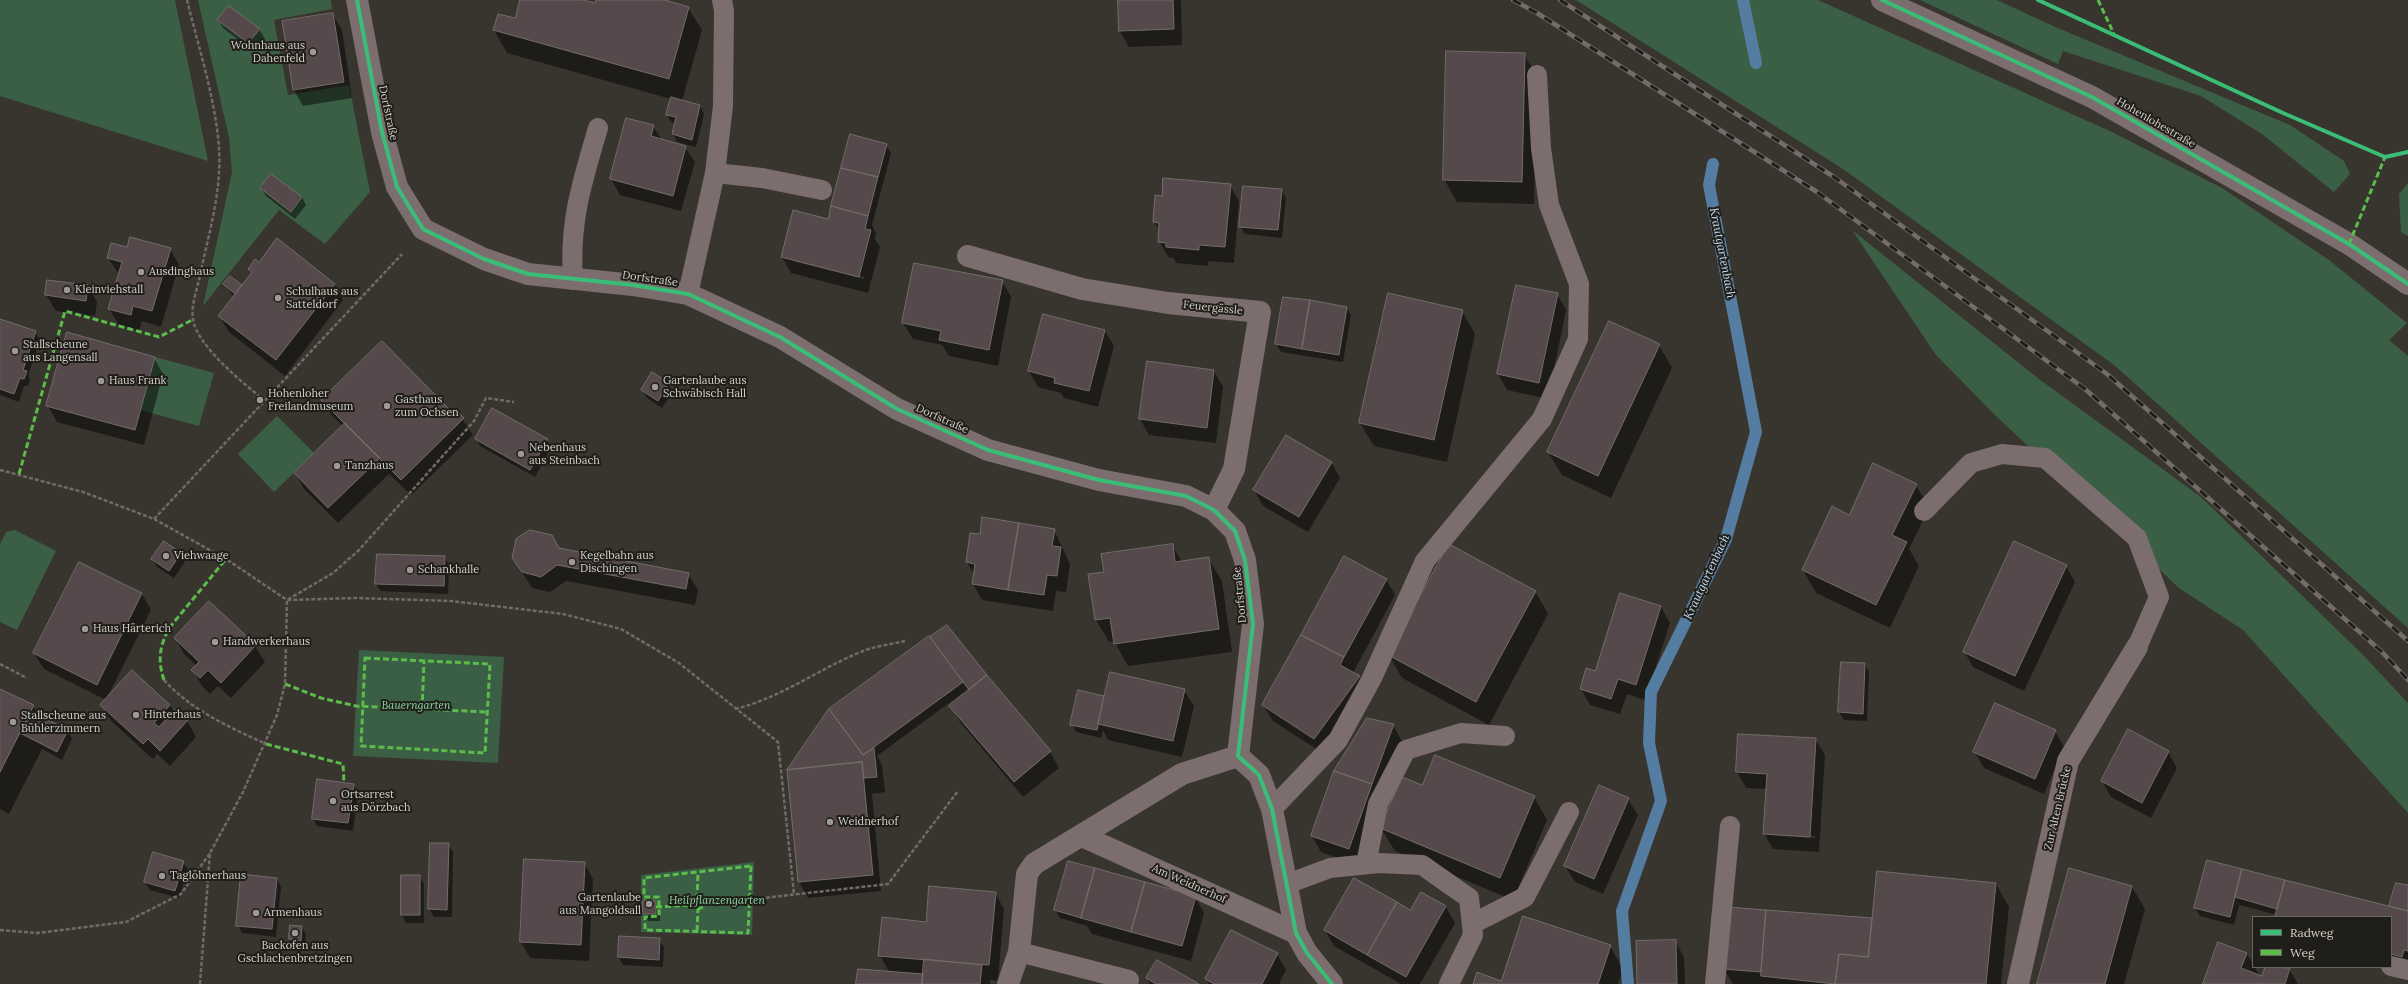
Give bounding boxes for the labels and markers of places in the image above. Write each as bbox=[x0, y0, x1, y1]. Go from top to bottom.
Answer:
place label: Wohnhaus aus Dahenfeld bbox=[231, 39, 305, 65]
marker: Wohnhaus aus Dahenfeld bbox=[308, 47, 318, 57]
place label: Ausdinghaus bbox=[149, 265, 214, 279]
marker: Ausdinghaus bbox=[136, 267, 146, 277]
place label: Kleinviehstall bbox=[75, 283, 143, 297]
marker: Kleinviehstall bbox=[62, 285, 72, 295]
place label: Schulhaus aus Satteldorf bbox=[286, 285, 358, 311]
marker: Schulhaus aus Satteldorf bbox=[273, 293, 283, 303]
place label: Stallscheune aus Langensall bbox=[23, 338, 98, 364]
marker: Stallscheune aus Langensall bbox=[10, 346, 20, 356]
place label: Haus Frank bbox=[109, 374, 167, 388]
place label: Gartenlaube aus Schwäbisch Hall bbox=[663, 374, 746, 400]
marker: Haus Frank bbox=[96, 376, 106, 386]
marker: Gartenlaube aus Schwäbisch Hall bbox=[650, 382, 660, 392]
place label: Hohenloher Freilandmuseum bbox=[268, 387, 353, 413]
place label: Gasthaus zum Ochsen bbox=[395, 393, 459, 419]
marker: Hohenloher Freilandmuseum bbox=[255, 395, 265, 405]
marker: Gasthaus zum Ochsen bbox=[382, 401, 392, 411]
place label: Nebenhaus aus Steinbach bbox=[529, 441, 600, 467]
marker: Nebenhaus aus Steinbach bbox=[516, 449, 526, 459]
place label: Tanzhaus bbox=[345, 459, 394, 473]
marker: Tanzhaus bbox=[332, 461, 342, 471]
place label: Viehwaage bbox=[174, 549, 229, 563]
place label: Kegelbahn aus Dischingen bbox=[580, 549, 654, 575]
marker: Viehwaage bbox=[161, 551, 171, 561]
marker: Kegelbahn aus Dischingen bbox=[567, 557, 577, 567]
place label: Schankhalle bbox=[418, 563, 479, 577]
marker: Schankhalle bbox=[405, 565, 415, 575]
place label: Haus Härterich bbox=[93, 622, 171, 636]
marker: Haus Härterich bbox=[80, 624, 90, 634]
place label: Handwerkerhaus bbox=[223, 635, 310, 649]
marker: Handwerkerhaus bbox=[210, 637, 220, 647]
place label: Hinterhaus bbox=[144, 708, 201, 722]
place label: Stallscheune aus Bühlerzimmern bbox=[21, 709, 106, 735]
marker: Hinterhaus bbox=[131, 710, 141, 720]
marker: Stallscheune aus Bühlerzimmern bbox=[8, 717, 18, 727]
place label: Ortsarrest aus Dörzbach bbox=[341, 788, 411, 814]
marker: Ortsarrest aus Dörzbach bbox=[328, 796, 338, 806]
place label: Weidnerhof bbox=[838, 815, 898, 829]
marker: Weidnerhof bbox=[825, 817, 835, 827]
place label: Taglöhnerhaus bbox=[170, 869, 246, 883]
marker: Taglöhnerhaus bbox=[157, 871, 167, 881]
place label: Gartenlaube aus Mangoldsall bbox=[560, 891, 641, 917]
marker: Gartenlaube aus Mangoldsall bbox=[644, 899, 654, 909]
place label: Armenhaus bbox=[264, 906, 322, 920]
marker: Armenhaus bbox=[251, 908, 261, 918]
marker: Backofen aus Gschlachenbretzingen bbox=[290, 928, 300, 938]
place label: Backofen aus Gschlachenbretzingen bbox=[238, 939, 352, 965]

